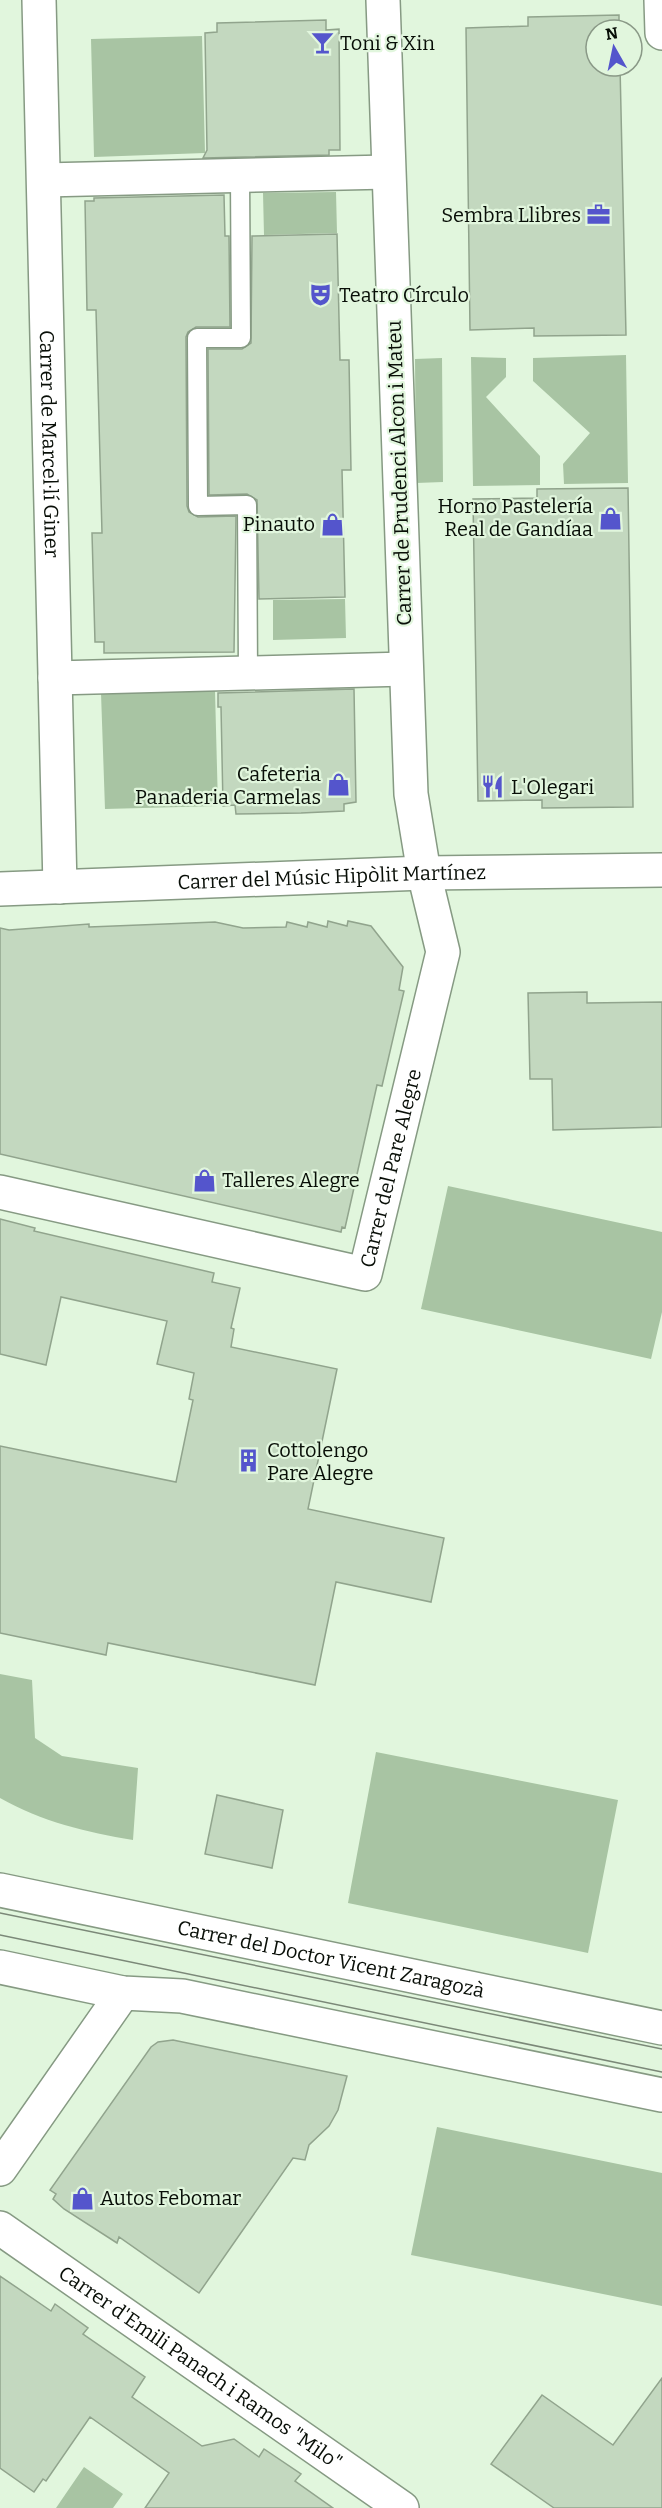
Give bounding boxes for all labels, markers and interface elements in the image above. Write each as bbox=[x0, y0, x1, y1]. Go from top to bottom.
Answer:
north arrow bbox=[584, 18, 644, 78]
text: N bbox=[604, 23, 619, 44]
bar icon: Toni & Xin bbox=[309, 30, 335, 56]
place label: Toni & Xin bbox=[340, 31, 435, 55]
office icon: Sembra Llibres bbox=[586, 202, 612, 228]
place label: Sembra Llibres bbox=[441, 203, 581, 227]
theatre icon: Teatro Círculo bbox=[308, 282, 334, 308]
place label: Teatro Círculo bbox=[339, 283, 469, 307]
street label: Carrer de Prudenci Alcon i Mateu bbox=[382, 320, 416, 626]
street label: Carrer de Marcel·lí Giner bbox=[35, 330, 64, 558]
place label: Horno Pastelería Real de Gandíaa bbox=[437, 494, 593, 541]
shop icon: Horno Pastelería Real de Gandíaa bbox=[598, 505, 624, 531]
shop icon: Pinauto bbox=[320, 511, 346, 537]
place label: Pinauto bbox=[243, 512, 315, 536]
place label: Cafeteria Panaderia Carmelas bbox=[135, 762, 321, 809]
shop icon: Cafeteria Panaderia Carmelas bbox=[326, 772, 352, 798]
restaurant icon: L'Olegari bbox=[480, 774, 506, 800]
place label: L'Olegari bbox=[511, 775, 594, 799]
street label: Carrer del Músic Hipòlit Martínez bbox=[177, 860, 486, 894]
street label: Carrer del Pare Alegre bbox=[355, 1066, 426, 1270]
shop icon: Talleres Alegre bbox=[191, 1167, 217, 1193]
place label: Talleres Alegre bbox=[222, 1168, 360, 1192]
place label: Cottolengo Pare Alegre bbox=[267, 1438, 374, 1485]
building icon: Cottolengo Pare Alegre bbox=[236, 1448, 262, 1474]
street label: Carrer del Doctor Vicent Zaragozà bbox=[175, 1915, 487, 2003]
shop icon: Autos Febomar bbox=[69, 2185, 95, 2211]
place label: Autos Febomar bbox=[100, 2186, 241, 2210]
street label: Carrer d'Emili Panach i Ramos "Milo" bbox=[54, 2261, 346, 2474]

